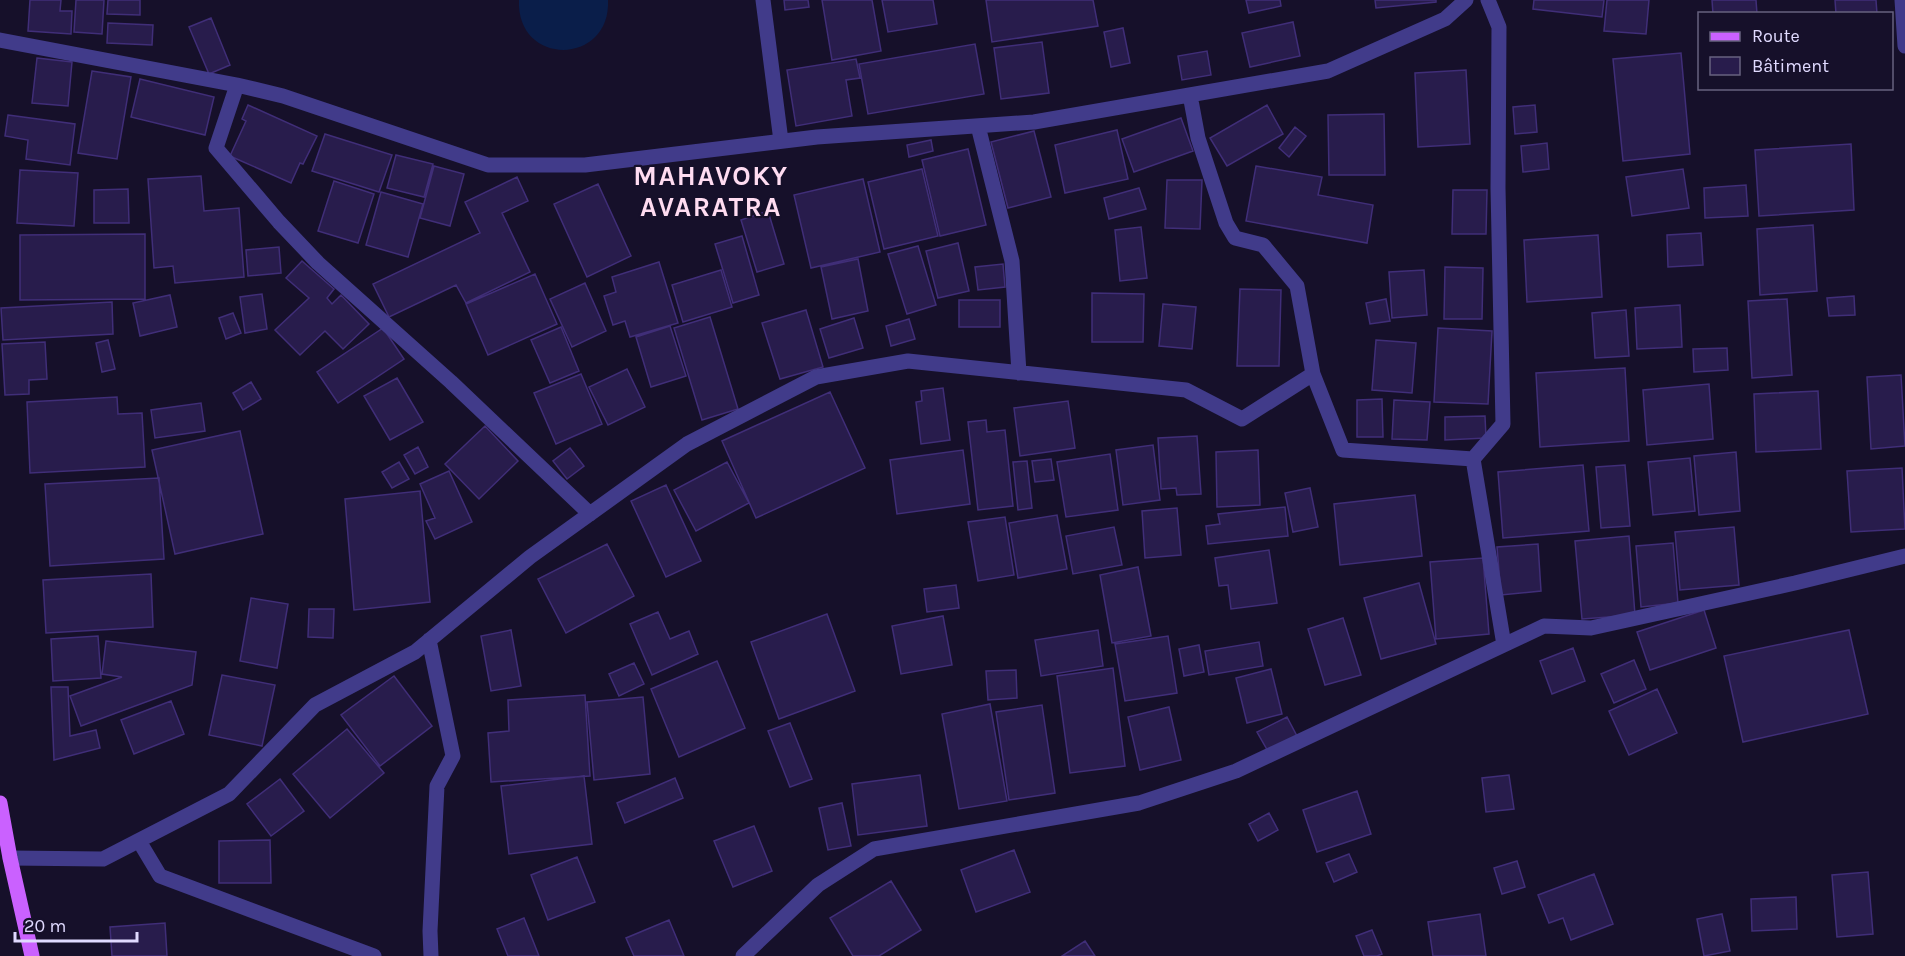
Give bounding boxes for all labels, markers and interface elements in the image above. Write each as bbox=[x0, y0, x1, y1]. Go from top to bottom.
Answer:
legend bbox=[1698, 12, 1893, 90]
text: Route bbox=[1752, 25, 1800, 47]
text: Bâtiment bbox=[1752, 55, 1829, 77]
district label: MAHAVOKY AVARATRA bbox=[633, 160, 789, 223]
scale bar bbox=[15, 905, 136, 943]
text: 20 m bbox=[24, 915, 66, 937]

